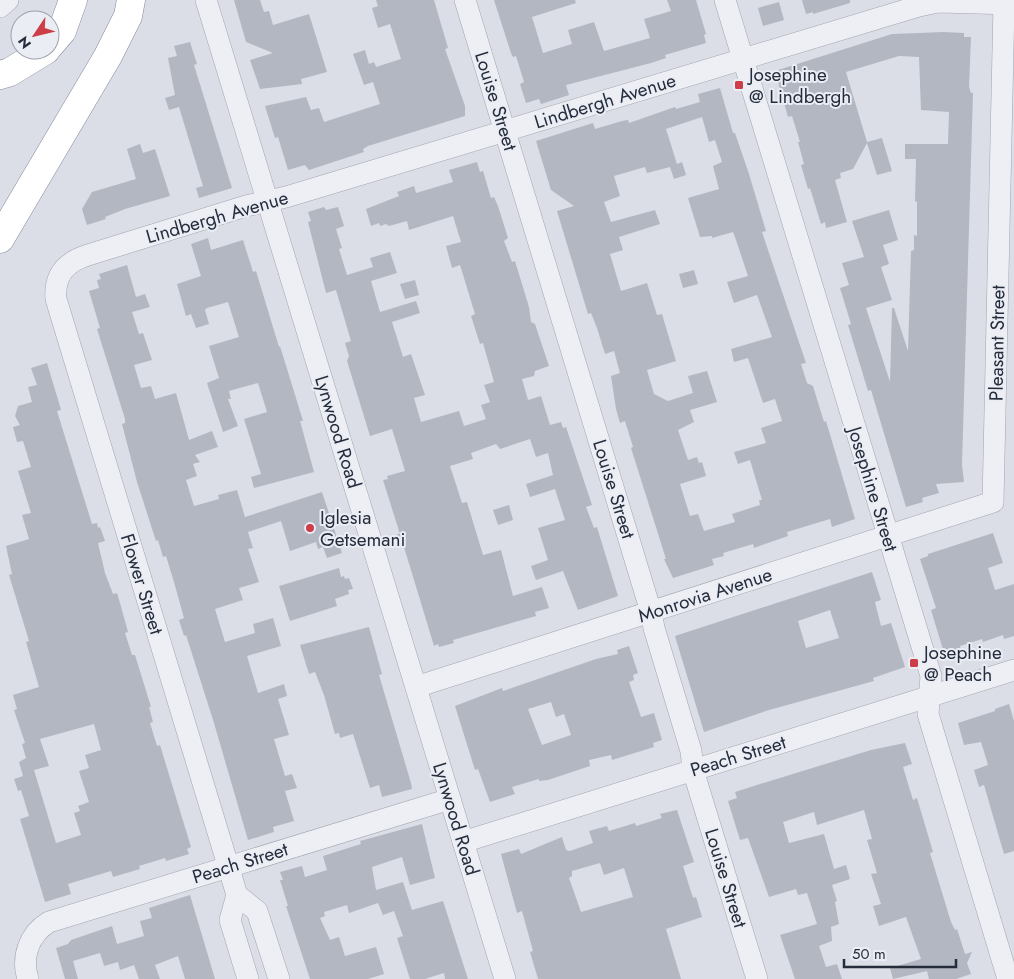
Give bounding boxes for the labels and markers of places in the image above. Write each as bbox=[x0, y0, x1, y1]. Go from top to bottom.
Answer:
place label: Josephine @ Lindbergh bbox=[746, 61, 851, 110]
marker: Josephine @ Lindbergh bbox=[733, 79, 745, 91]
place label: Iglesia Getsemani bbox=[320, 504, 405, 553]
marker: Iglesia Getsemani bbox=[304, 522, 316, 534]
place label: Josephine @ Peach bbox=[921, 639, 1002, 688]
marker: Josephine @ Peach bbox=[908, 657, 920, 669]

